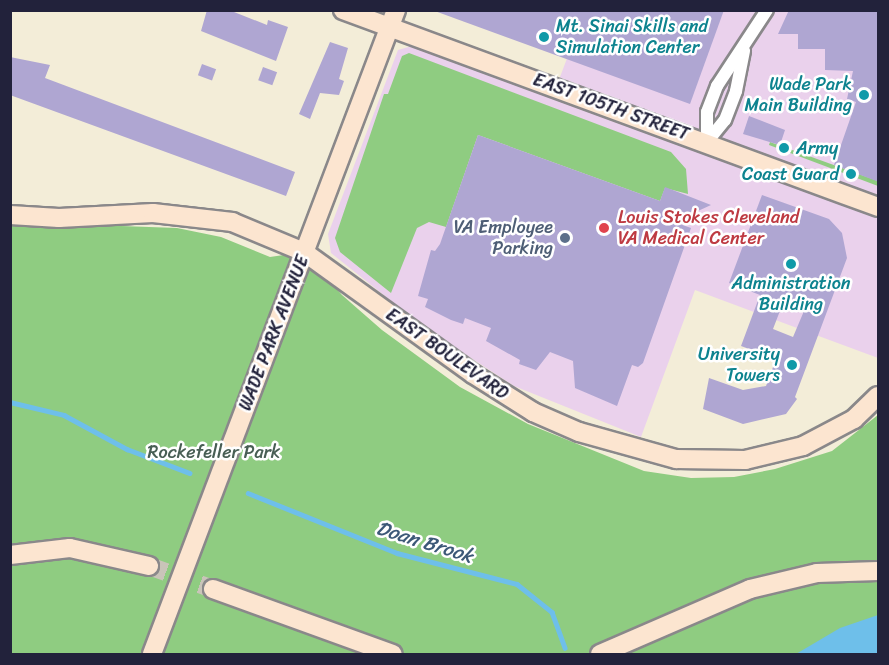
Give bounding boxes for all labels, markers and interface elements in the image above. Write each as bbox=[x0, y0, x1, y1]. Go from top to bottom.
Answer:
place label: Mt. Sinai Skills and Simulation Center bbox=[556, 16, 711, 58]
marker: Mt. Sinai Skills and Simulation Center bbox=[537, 30, 551, 44]
street label: EAST 105TH STREET bbox=[529, 68, 693, 146]
place label: Wade Park Main Building bbox=[745, 74, 852, 116]
marker: Wade Park Main Building bbox=[857, 88, 871, 102]
place label: Army bbox=[796, 137, 838, 159]
marker: Army bbox=[777, 141, 791, 155]
place label: Coast Guard bbox=[742, 163, 839, 185]
marker: Coast Guard bbox=[844, 167, 858, 181]
place label: Louis Stokes Cleveland VA Medical Center bbox=[618, 207, 799, 250]
place label: VA Employee Parking bbox=[454, 217, 553, 260]
marker: Louis Stokes Cleveland VA Medical Center bbox=[595, 219, 613, 237]
marker: VA Employee Parking bbox=[558, 231, 572, 245]
street label: WADE PARK AVENUE bbox=[235, 253, 313, 413]
marker: Administration Building bbox=[784, 257, 798, 271]
place label: Administration Building bbox=[731, 273, 851, 316]
street label: EAST BOULEVARD bbox=[382, 304, 512, 404]
place label: University Towers bbox=[698, 344, 780, 386]
marker: University Towers bbox=[785, 358, 799, 372]
park label: Rockefeller Park bbox=[148, 441, 280, 463]
water label: Doan Brook bbox=[374, 516, 476, 568]

